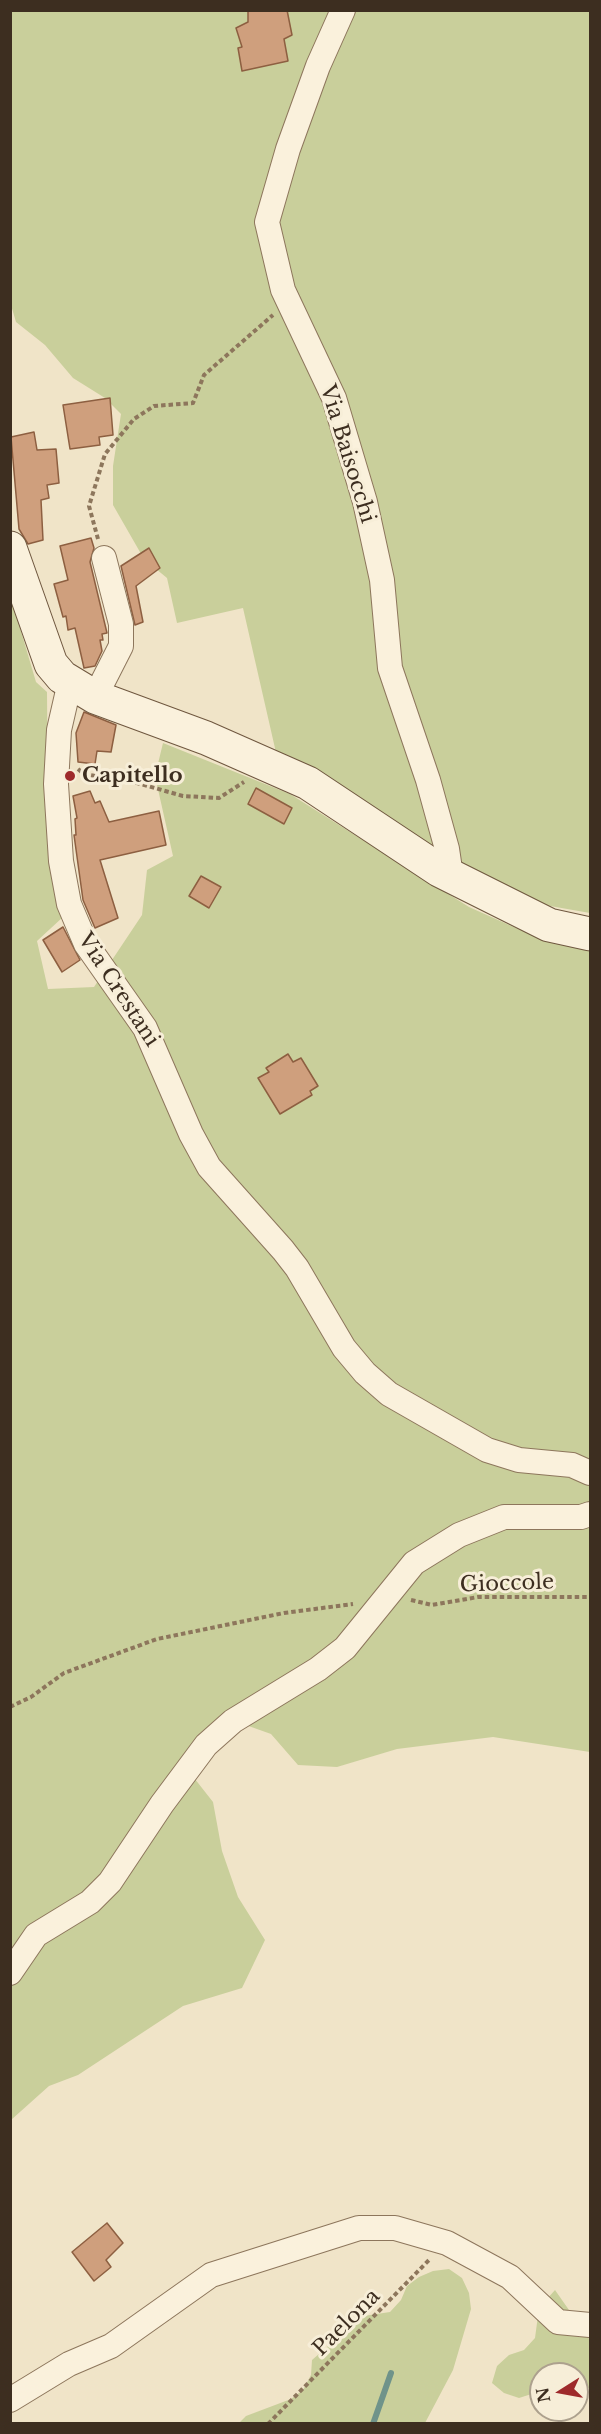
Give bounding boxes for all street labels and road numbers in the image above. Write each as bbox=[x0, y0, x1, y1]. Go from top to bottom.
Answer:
street label: Via Baisocchi bbox=[314, 382, 380, 526]
street label: Via Crestani bbox=[72, 928, 164, 1052]
street label: Gioccole bbox=[459, 1570, 555, 1598]
street label: Paelona bbox=[308, 2284, 386, 2362]

